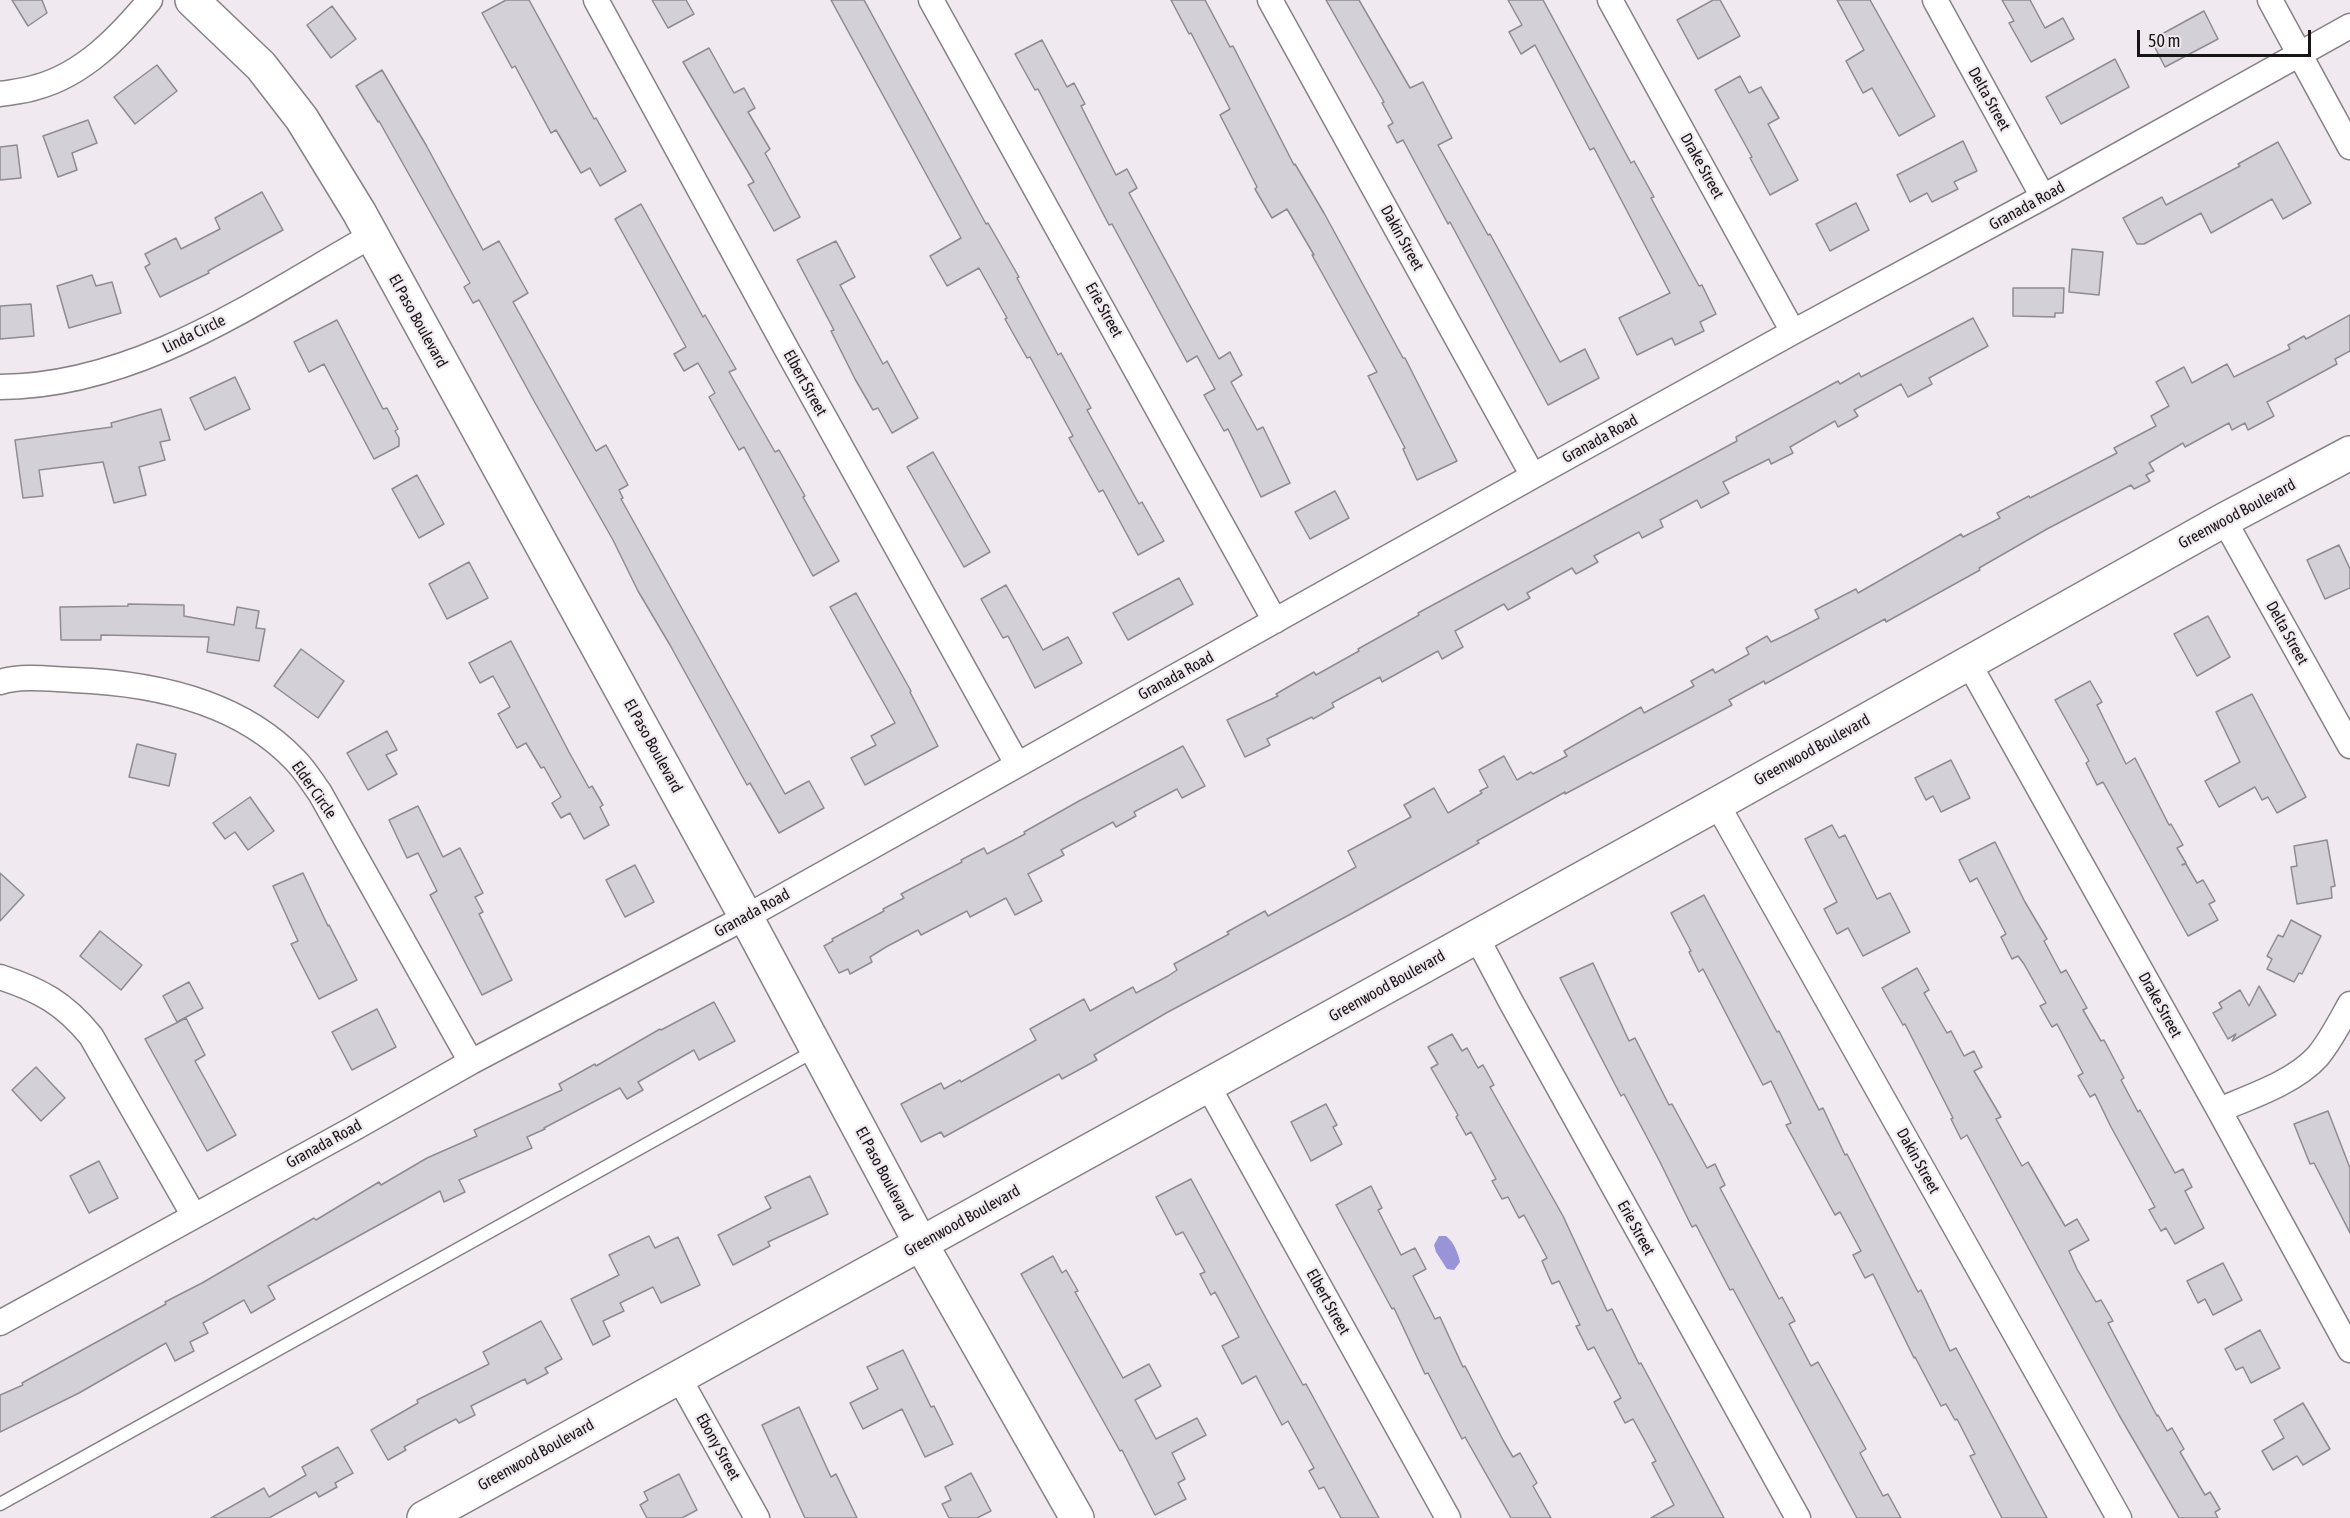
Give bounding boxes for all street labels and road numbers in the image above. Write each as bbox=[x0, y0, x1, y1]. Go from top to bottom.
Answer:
street label: Delta Street bbox=[1964, 64, 2014, 134]
street label: Drake Street bbox=[1676, 130, 1728, 202]
street label: Granada Road bbox=[1986, 177, 2068, 235]
street label: Dakin Street bbox=[1376, 202, 1428, 274]
street label: El Paso Boulevard bbox=[384, 271, 452, 371]
street label: Erie Street bbox=[1081, 279, 1127, 341]
street label: Linda Circle bbox=[159, 311, 229, 357]
street label: Elbert Street bbox=[779, 347, 831, 419]
street label: Granada Road bbox=[1559, 410, 1641, 468]
street label: Greenwood Boulevard bbox=[2175, 475, 2299, 553]
street label: Delta Street bbox=[2262, 598, 2312, 668]
street label: Granada Road bbox=[1135, 647, 1217, 705]
street label: El Paso Boulevard bbox=[619, 696, 687, 796]
street label: Greenwood Boulevard bbox=[1751, 710, 1873, 790]
street label: Elder Circle bbox=[287, 758, 341, 822]
street label: Granada Road bbox=[711, 884, 793, 942]
street label: Greenwood Boulevard bbox=[1326, 946, 1448, 1026]
street label: Drake Street bbox=[2134, 969, 2186, 1041]
street label: Granada Road bbox=[283, 1115, 365, 1173]
street label: El Paso Boulevard bbox=[851, 1124, 917, 1224]
street label: Dakin Street bbox=[1892, 1125, 1944, 1197]
street label: Greenwood Boulevard bbox=[901, 1181, 1023, 1261]
street label: Erie Street bbox=[1613, 1197, 1659, 1259]
street label: Elbert Street bbox=[1302, 1266, 1354, 1338]
street label: Ebony Street bbox=[692, 1410, 744, 1484]
street label: Greenwood Boulevard bbox=[475, 1415, 597, 1495]

